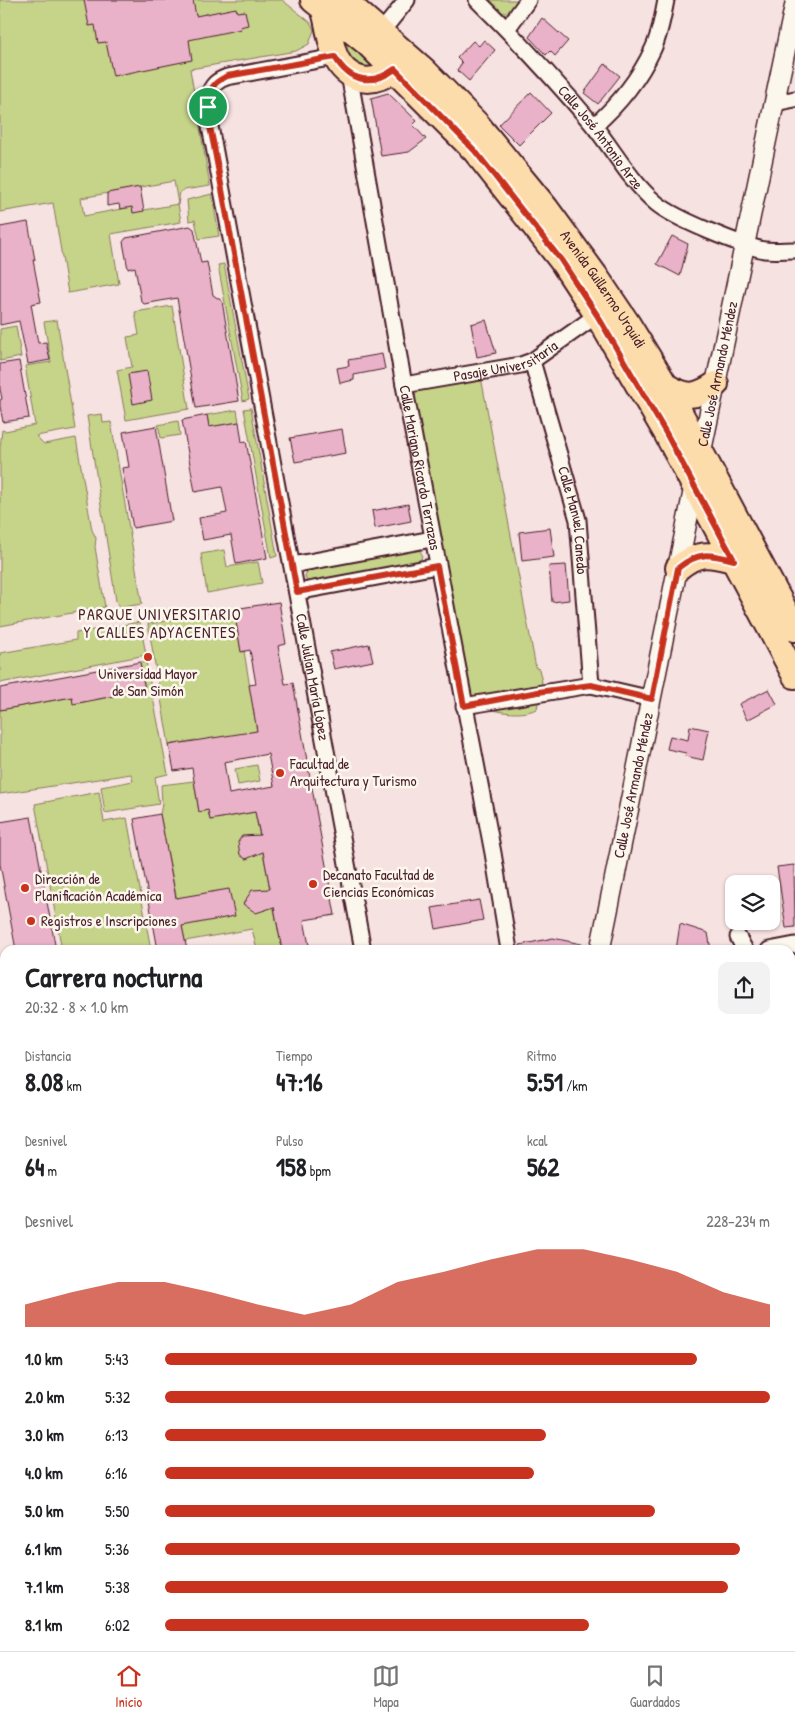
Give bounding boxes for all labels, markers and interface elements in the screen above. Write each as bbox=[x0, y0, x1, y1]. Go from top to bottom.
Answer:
street label: Calle José Antonio Arze bbox=[553, 80, 648, 194]
pin bbox=[187, 86, 229, 128]
icon: arrive bbox=[194, 93, 222, 121]
street label: Avenida Guillermo Urquidi bbox=[556, 226, 651, 352]
street label: Calle José Armando Méndez bbox=[692, 299, 743, 448]
street label: Pasaje Universitaria bbox=[452, 335, 562, 386]
street label: Calle Mariano Ricardo Terrazas bbox=[394, 383, 446, 552]
street label: Calle Manuel Canedo bbox=[553, 464, 593, 575]
district label: PARQUE UNIVERSITARIO Y CALLES ADYACENTES bbox=[78, 603, 242, 643]
street label: Calle Julian María López bbox=[291, 612, 335, 743]
marker: Universidad Mayor de San Simón bbox=[142, 651, 154, 663]
place label: Universidad Mayor de San Simón bbox=[98, 663, 198, 701]
street label: Calle José Armando Méndez bbox=[608, 710, 658, 860]
place label: Facultad de Arquitectura y Turismo bbox=[289, 753, 417, 791]
marker: Facultad de Arquitectura y Turismo bbox=[274, 767, 286, 779]
place label: Decanato Facultad de Ciencias Económicas bbox=[323, 864, 435, 902]
place label: Dirección de Planificación Académica bbox=[35, 868, 162, 906]
map controls bbox=[725, 875, 780, 930]
button: layers bbox=[725, 875, 780, 930]
marker: Decanato Facultad de Ciencias Económicas bbox=[307, 878, 319, 890]
marker: Dirección de Planificación Académica bbox=[19, 882, 31, 894]
place label: Registros e Inscripciones bbox=[41, 910, 177, 931]
marker: Registros e Inscripciones bbox=[25, 915, 37, 927]
text: Carrera nocturna bbox=[25, 958, 202, 996]
button: share bbox=[718, 962, 770, 1014]
text: 20:32 · 8 × 1.0 km bbox=[25, 996, 128, 1018]
text: Distancia bbox=[25, 1046, 71, 1065]
text: Tiempo bbox=[276, 1046, 312, 1065]
text: Ritmo bbox=[527, 1046, 556, 1065]
text: 8.08 bbox=[25, 1065, 63, 1099]
text: 47:16 bbox=[276, 1065, 323, 1099]
text: 5:51 bbox=[527, 1065, 563, 1099]
text: km bbox=[63, 1076, 82, 1095]
text: /km bbox=[563, 1076, 588, 1095]
text: Desnivel bbox=[25, 1131, 67, 1150]
text: Pulso bbox=[276, 1131, 303, 1150]
text: kcal bbox=[527, 1131, 547, 1150]
text: 64 bbox=[25, 1150, 44, 1184]
text: 158 bbox=[276, 1150, 306, 1184]
text: 562 bbox=[527, 1150, 559, 1184]
text: m bbox=[44, 1161, 57, 1180]
text: bpm bbox=[306, 1161, 331, 1180]
text: Desnivel bbox=[25, 1210, 73, 1232]
text: 228–234 m bbox=[706, 1210, 770, 1232]
text: 1.0 km bbox=[25, 1348, 63, 1370]
text: 5:43 bbox=[105, 1348, 129, 1370]
text: 2.0 km bbox=[25, 1386, 64, 1408]
text: 5:32 bbox=[105, 1386, 130, 1408]
text: 3.0 km bbox=[25, 1424, 64, 1446]
text: 6:13 bbox=[105, 1424, 128, 1446]
text: 4.0 km bbox=[25, 1462, 63, 1484]
text: 6:16 bbox=[105, 1462, 127, 1484]
text: 5.0 km bbox=[25, 1500, 64, 1522]
text: 5:50 bbox=[105, 1500, 129, 1522]
text: 6.1 km bbox=[25, 1538, 62, 1560]
text: 5:36 bbox=[105, 1538, 129, 1560]
text: 7.1 km bbox=[25, 1576, 63, 1598]
text: 5:38 bbox=[105, 1576, 130, 1598]
text: 8.1 km bbox=[25, 1614, 62, 1636]
text: 6:02 bbox=[105, 1614, 130, 1636]
tab: Inicio bbox=[115, 1662, 143, 1711]
tab: Mapa bbox=[372, 1662, 400, 1711]
tab: Guardados bbox=[630, 1662, 680, 1711]

